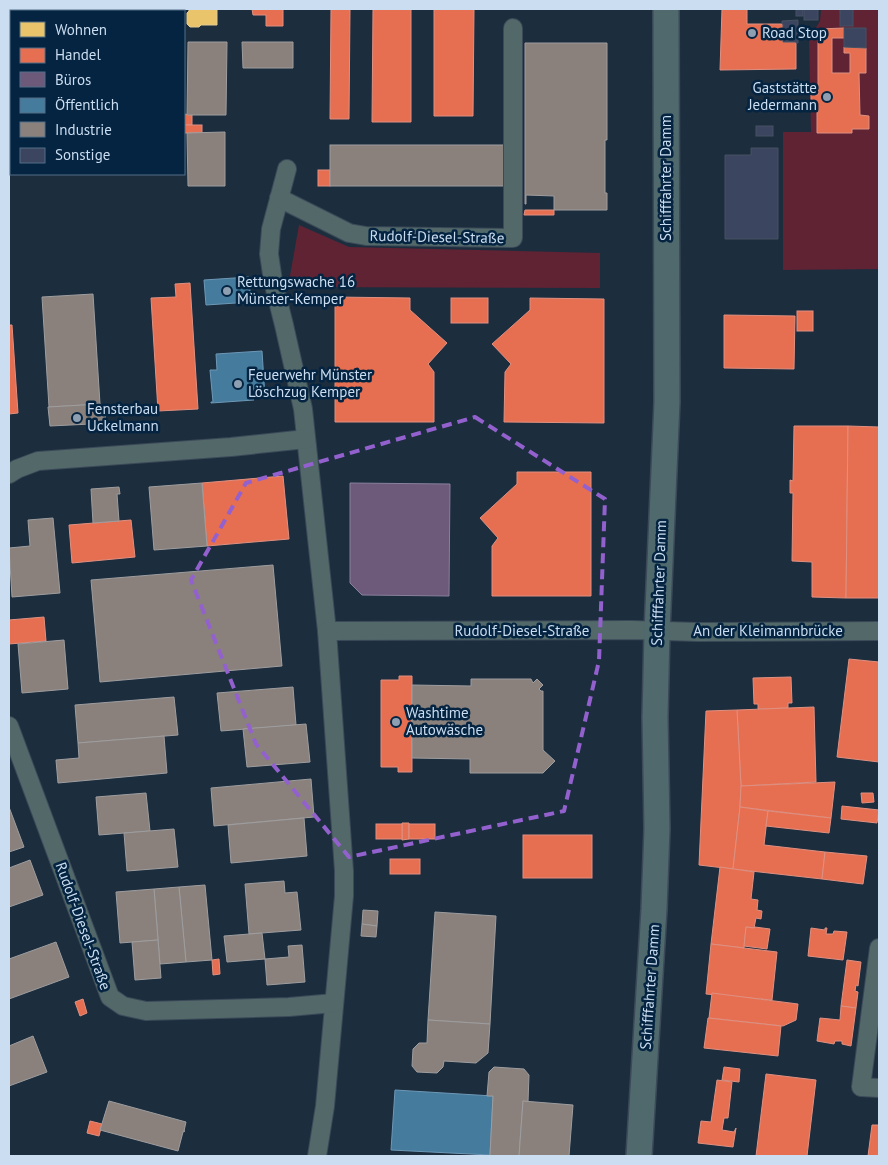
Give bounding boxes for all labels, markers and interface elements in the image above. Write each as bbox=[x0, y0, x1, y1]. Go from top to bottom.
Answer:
legend bbox=[10, 10, 185, 175]
text: Wohnen bbox=[55, 20, 107, 39]
place label: Road Stop bbox=[762, 23, 827, 42]
marker: Road Stop bbox=[746, 27, 758, 39]
text: Handel bbox=[55, 45, 101, 64]
text: Büros bbox=[55, 70, 91, 89]
place label: Gaststätte Jedermann bbox=[747, 78, 817, 114]
marker: Gaststätte Jedermann bbox=[821, 91, 833, 103]
text: Öffentlich bbox=[55, 95, 119, 114]
street label: Schifffahrter Damm bbox=[656, 115, 675, 241]
text: Industrie bbox=[55, 120, 112, 139]
text: Sonstige bbox=[55, 145, 110, 164]
street label: Rudolf-Diesel-Straße bbox=[369, 226, 505, 247]
place label: Rettungswache 16 Münster-Kemper bbox=[237, 272, 355, 308]
marker: Rettungswache 16 Münster-Kemper bbox=[221, 285, 233, 297]
place label: Feuerwehr Münster Löschzug Kemper bbox=[248, 365, 372, 401]
marker: Feuerwehr Münster Löschzug Kemper bbox=[232, 378, 244, 390]
place label: Fensterbau Uckelmann bbox=[87, 399, 159, 435]
marker: Fensterbau Uckelmann bbox=[71, 412, 83, 424]
street label: Schifffahrter Damm bbox=[647, 520, 670, 646]
street label: Rudolf-Diesel-Straße bbox=[455, 621, 589, 640]
street label: An der Kleimannbrücke bbox=[693, 621, 843, 640]
place label: Washtime Autowäsche bbox=[406, 703, 483, 739]
marker: Washtime Autowäsche bbox=[390, 716, 402, 728]
street label: Rudolf-Diesel-Straße bbox=[51, 859, 115, 992]
street label: Schifffahrter Damm bbox=[636, 924, 663, 1050]

